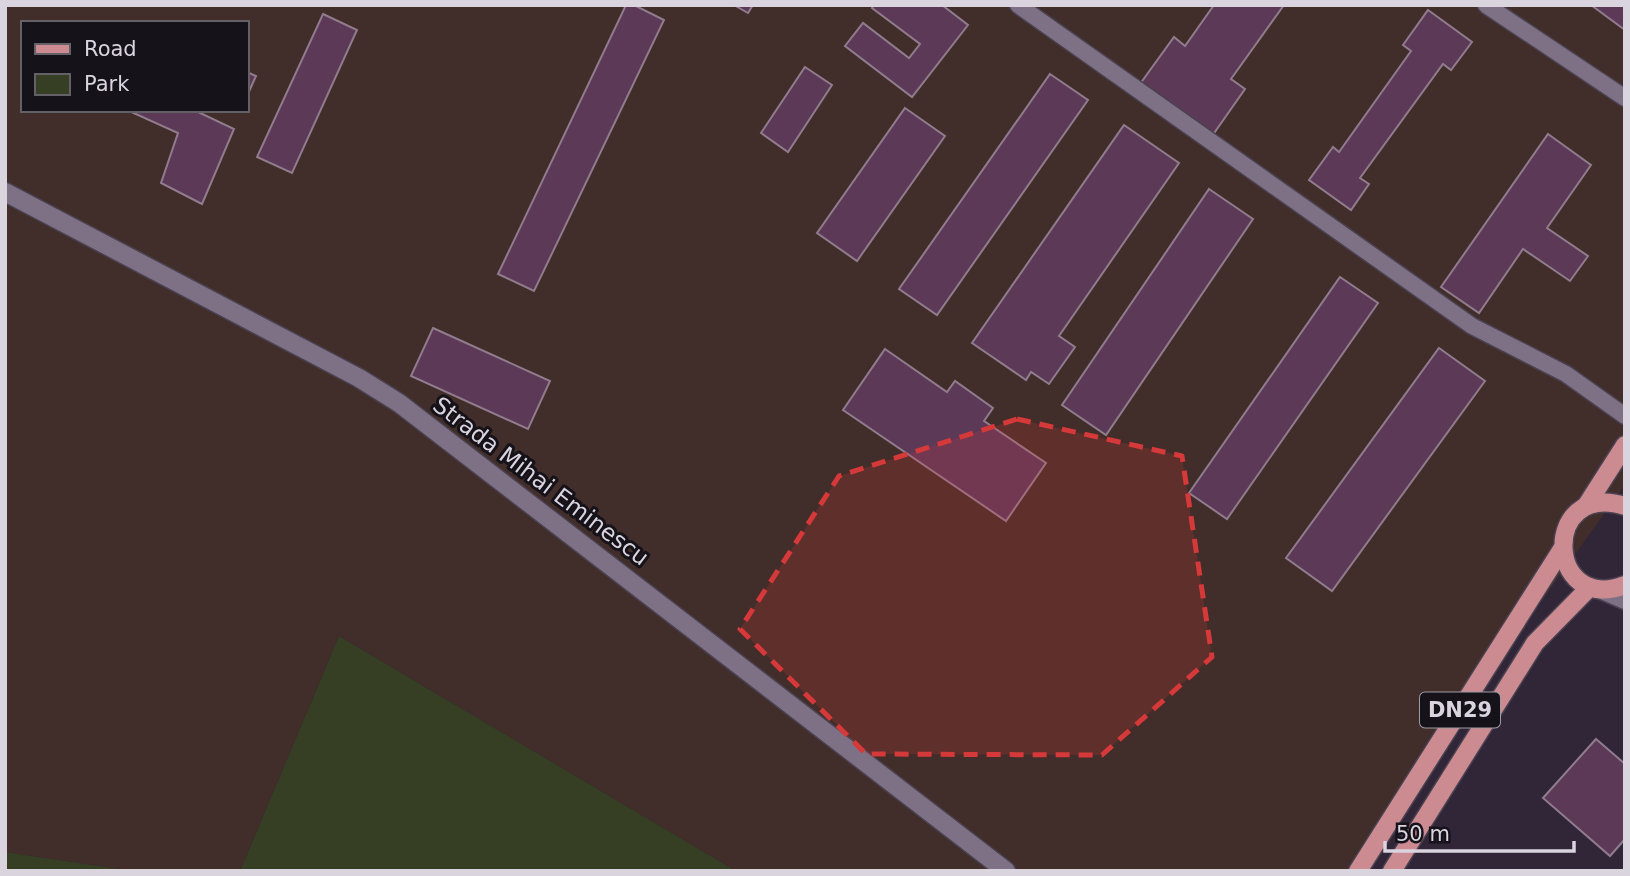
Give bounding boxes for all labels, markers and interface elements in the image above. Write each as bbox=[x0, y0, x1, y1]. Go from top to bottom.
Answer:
legend bbox=[21, 21, 248, 112]
text: Road bbox=[84, 37, 137, 61]
text: Park bbox=[84, 72, 130, 96]
street label: Strada Mihai Eminescu bbox=[428, 391, 654, 571]
road number: DN29 bbox=[1420, 692, 1500, 728]
scale bar bbox=[1385, 810, 1574, 854]
text: 50 m bbox=[1396, 822, 1450, 846]

